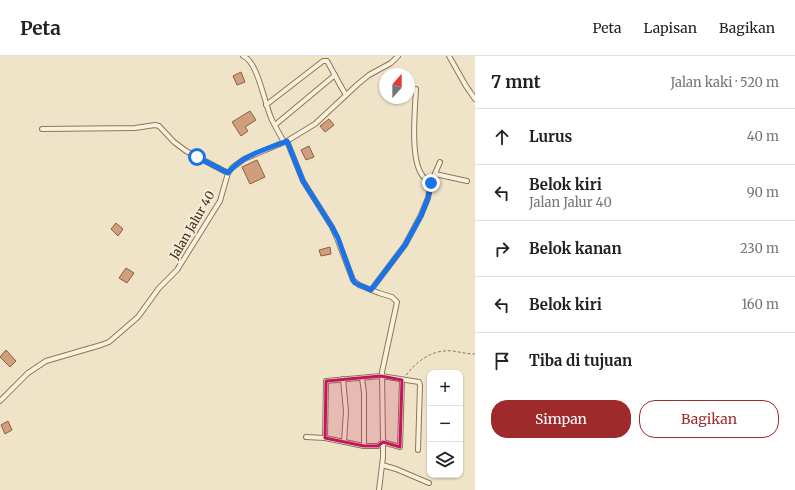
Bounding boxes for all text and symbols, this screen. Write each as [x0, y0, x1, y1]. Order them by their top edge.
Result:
text: Peta [20, 16, 61, 40]
text: Peta [592, 19, 622, 37]
text: Lapisan [644, 19, 697, 37]
text: Bagikan [719, 19, 775, 37]
north arrow [379, 68, 415, 104]
text: 7 mnt [491, 71, 541, 93]
text: Jalan kaki · 520 m [671, 74, 779, 91]
icon: ahead [491, 126, 513, 148]
text: Lurus [529, 127, 572, 146]
text: 40 m [747, 128, 779, 145]
route start [188, 148, 206, 166]
route end [422, 174, 440, 192]
text: Belok kiri [529, 175, 602, 194]
icon: left [491, 182, 513, 204]
text: 90 m [747, 184, 779, 201]
street label: Jalan Jalur 40 [166, 188, 218, 263]
text: Jalan Jalur 40 [529, 194, 612, 211]
icon: right [491, 238, 513, 260]
text: Belok kanan [529, 239, 622, 258]
text: 230 m [740, 240, 779, 257]
icon: left [491, 294, 513, 316]
text: Belok kiri [529, 295, 602, 314]
text: 160 m [741, 296, 779, 313]
icon: arrive [491, 350, 513, 372]
text: Tiba di tujuan [529, 351, 632, 370]
map controls [427, 370, 463, 478]
button: + [427, 370, 463, 406]
button: Simpan [491, 400, 631, 438]
button: Bagikan [639, 400, 779, 438]
button: − [427, 406, 463, 442]
button: layers [427, 442, 463, 478]

